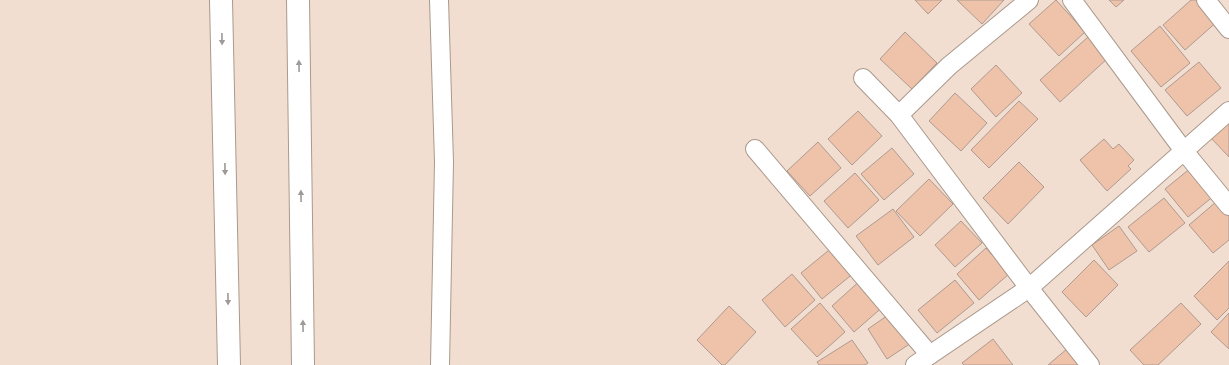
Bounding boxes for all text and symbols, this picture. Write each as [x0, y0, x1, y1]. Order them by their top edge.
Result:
one-way arrow [219, 33, 225, 46]
one-way arrow [296, 59, 302, 72]
one-way arrow [222, 163, 228, 176]
one-way arrow [298, 189, 304, 202]
one-way arrow [225, 293, 231, 306]
one-way arrow [300, 319, 306, 332]

